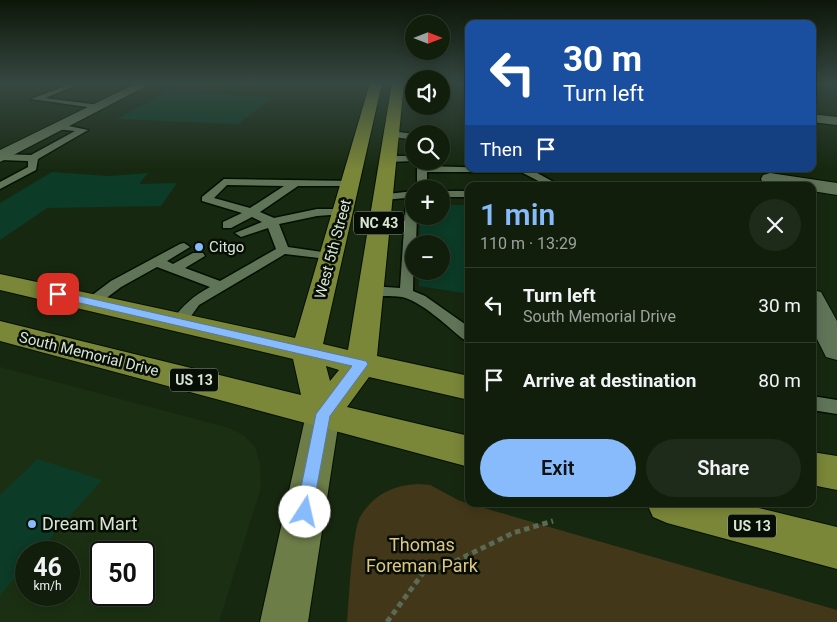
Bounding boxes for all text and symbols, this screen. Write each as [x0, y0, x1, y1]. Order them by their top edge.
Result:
north arrow [405, 15, 450, 60]
map controls [405, 15, 450, 280]
text: 30 m [563, 39, 642, 80]
icon: left [480, 40, 545, 105]
button: sound [405, 70, 450, 115]
text: Turn left [563, 81, 644, 106]
button: search [405, 125, 450, 170]
icon: arrive [532, 135, 560, 163]
text: Then [480, 138, 522, 161]
button: + [405, 180, 450, 225]
street label: West 5th Street [311, 197, 355, 301]
text: 1 min [480, 197, 555, 232]
button: close [749, 199, 801, 251]
road number: NC 43 [354, 212, 404, 234]
text: 110 m · 13:29 [480, 234, 577, 253]
button: − [405, 235, 450, 280]
place label: Citgo [209, 238, 244, 256]
marker: Citgo [193, 241, 205, 253]
pin [37, 273, 79, 315]
icon: arrive [44, 280, 72, 308]
text: Turn left [523, 284, 596, 307]
icon: left [480, 291, 508, 319]
text: 30 m [758, 294, 801, 317]
text: South Memorial Drive [523, 307, 676, 326]
street label: South Memorial Drive [17, 328, 161, 380]
icon: arrive [480, 366, 508, 394]
road number: US 13 [170, 368, 218, 392]
text: Arrive at destination [523, 369, 696, 392]
text: 80 m [758, 369, 801, 392]
button: Exit [480, 439, 636, 497]
button: Share [646, 439, 801, 497]
position arrow [278, 485, 330, 537]
place label: Dream Mart [42, 513, 137, 534]
road number: US 13 [728, 514, 776, 538]
marker: Dream Mart [26, 518, 38, 530]
park label: Thomas Foreman Park [366, 534, 479, 576]
speed limit sign: 50 [90, 541, 155, 606]
text: 46 [33, 553, 62, 582]
text: km/h [33, 579, 62, 593]

